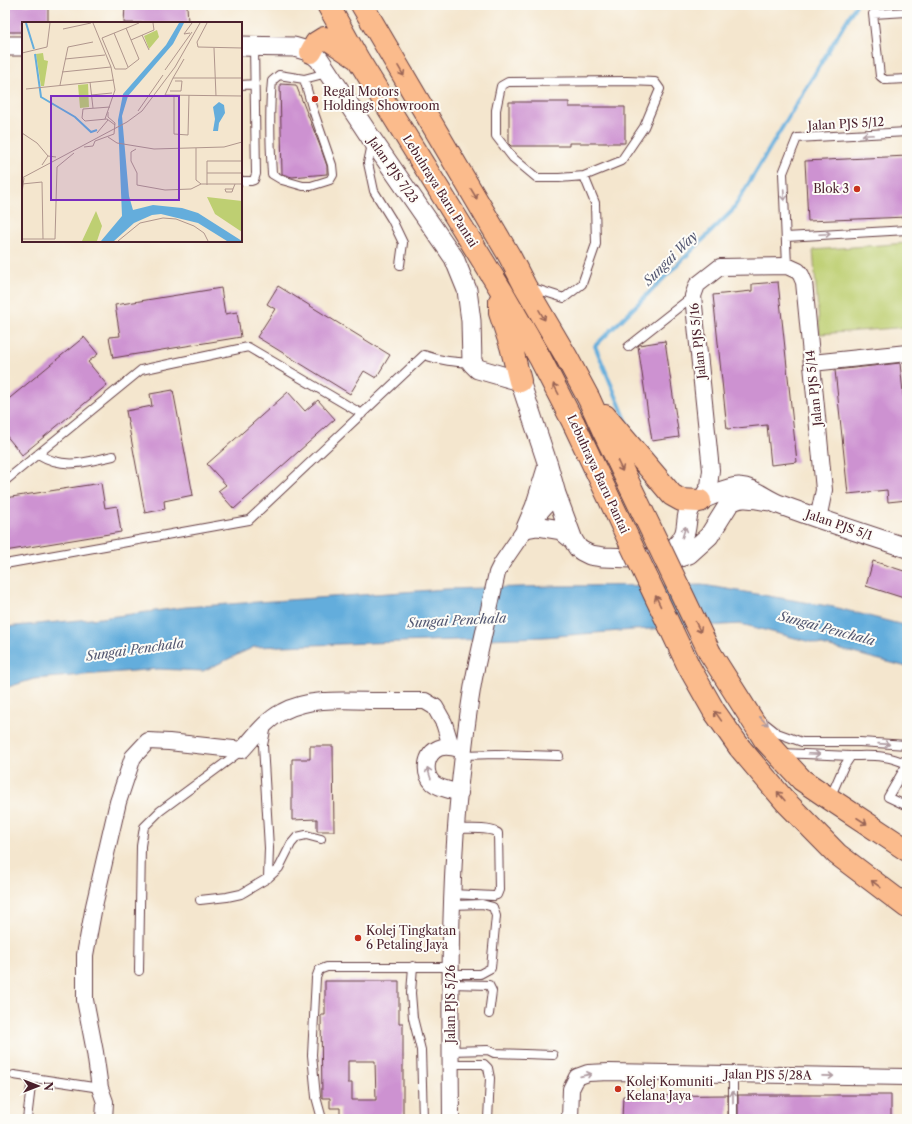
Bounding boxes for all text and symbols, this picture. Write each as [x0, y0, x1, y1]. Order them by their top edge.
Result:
inset map [22, 22, 242, 242]
one-way arrow [397, 65, 405, 76]
place label: Regal Motors Holdings Showroom [323, 84, 440, 113]
marker: Regal Motors Holdings Showroom [310, 94, 320, 104]
street label: Jalan PJS 5/12 [805, 114, 885, 133]
one-way arrow [862, 131, 875, 138]
street label: Jalan PJS 7/23 [364, 132, 422, 206]
street label: Lebuhraya Baru Pantai [400, 132, 481, 250]
place label: Blok 3 [813, 181, 849, 196]
marker: Blok 3 [852, 184, 862, 194]
one-way arrow [470, 188, 478, 200]
one-way arrow [780, 188, 788, 201]
water label: Sungai Way [639, 227, 701, 289]
one-way arrow [818, 231, 831, 238]
street label: Jalan PJS 5/16 [686, 302, 709, 382]
one-way arrow [539, 309, 547, 321]
street label: Jalan PJS 5/14 [802, 349, 825, 429]
one-way arrow [552, 383, 559, 395]
street label: Lebuhraya Baru Pantai [564, 412, 633, 536]
one-way arrow [617, 459, 624, 471]
street label: Jalan PJS 5/1 [802, 505, 874, 543]
one-way arrow [681, 525, 688, 538]
one-way arrow [654, 595, 661, 607]
water label: Sungai Penchala [776, 607, 877, 649]
water label: Sungai Penchala [406, 609, 507, 631]
one-way arrow [695, 621, 702, 633]
water label: Sungai Penchala [84, 634, 185, 664]
one-way arrow [714, 711, 722, 722]
one-way arrow [759, 716, 769, 726]
one-way arrow [877, 740, 890, 747]
one-way arrow [807, 750, 820, 758]
one-way arrow [425, 767, 432, 780]
one-way arrow [776, 791, 785, 801]
one-way arrow [856, 817, 867, 825]
one-way arrow [871, 879, 882, 888]
place label: Kolej Tingkatan 6 Petaling Jaya [366, 923, 457, 952]
marker: Kolej Tingkatan 6 Petaling Jaya [353, 933, 363, 943]
street label: Jalan PJS 5/26 [443, 965, 458, 1045]
north arrow [18, 1066, 58, 1106]
street label: Jalan PJS 5/28A [722, 1066, 813, 1083]
one-way arrow [579, 1070, 592, 1078]
one-way arrow [821, 1072, 834, 1080]
place label: Kolej Komuniti Kelana Jaya [626, 1074, 713, 1103]
text: N [41, 1081, 55, 1091]
marker: Kolej Komuniti Kelana Jaya [613, 1084, 623, 1094]
one-way arrow [729, 1091, 737, 1104]

